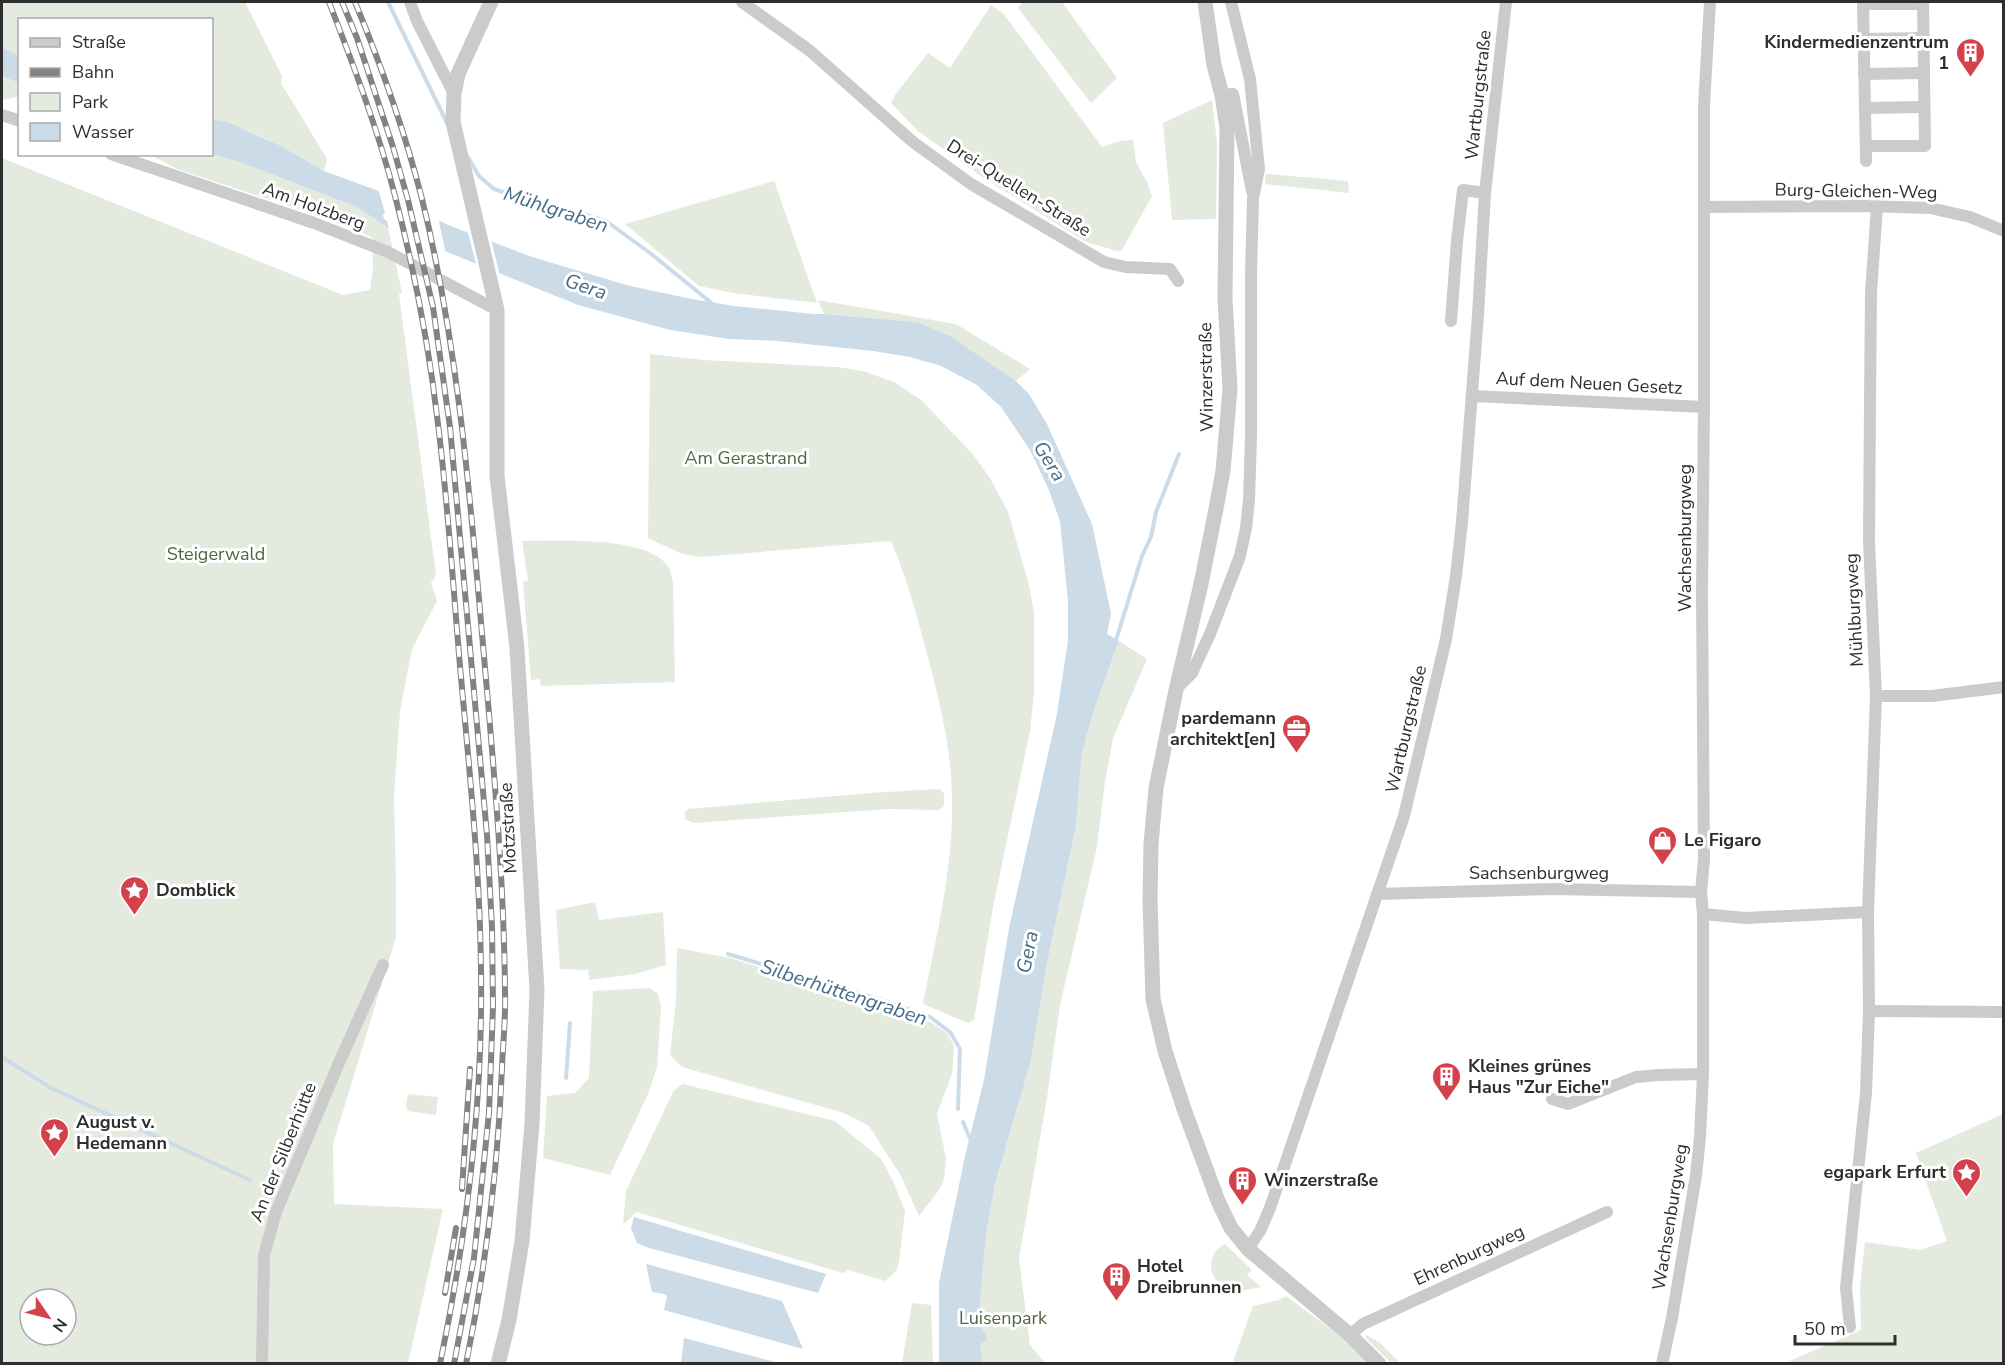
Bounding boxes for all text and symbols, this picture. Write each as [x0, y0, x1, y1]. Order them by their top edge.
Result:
legend [18, 18, 213, 156]
street label: Wartburgstraße [1459, 29, 1497, 161]
text: Straße [72, 30, 126, 54]
place label: Kindermedienzentrum 1 [1764, 30, 1949, 75]
building icon: Kindermedienzentrum 1 [1954, 36, 1986, 78]
text: Bahn [72, 60, 114, 84]
text: Park [72, 90, 109, 114]
text: Wasser [72, 120, 134, 144]
street label: Drei-Quellen-Straße [942, 134, 1096, 242]
street label: Am Holzberg [259, 176, 369, 236]
street label: Burg-Gleichen-Weg [1774, 178, 1938, 204]
water label: Mühlgraben [500, 180, 612, 239]
water label: Gera [561, 267, 610, 306]
street label: Winzerstraße [1193, 322, 1219, 432]
street label: Auf dem Neuen Gesetz [1495, 366, 1683, 400]
water label: Gera [1027, 436, 1072, 487]
park label: Am Gerastrand [684, 446, 808, 470]
street label: Wachsenburgweg [1673, 464, 1697, 612]
park label: Steigerwald [167, 542, 265, 566]
street label: Mühlburgweg [1839, 553, 1869, 667]
street label: Wartburgstraße [1380, 663, 1432, 795]
place label: pardemann architekt[en] [1170, 706, 1276, 751]
office icon: pardemann architekt[en] [1281, 712, 1313, 754]
street label: Motzstraße [494, 782, 522, 874]
shop icon: Le Figaro [1647, 824, 1679, 866]
place label: Le Figaro [1684, 828, 1761, 852]
street label: Sachsenburgweg [1469, 861, 1609, 885]
place icon: Domblick [119, 874, 151, 916]
place label: Domblick [156, 878, 235, 902]
water label: Gera [1010, 928, 1045, 976]
water label: Silberhüttengraben [757, 953, 931, 1032]
place label: Kleines grünes Haus "Zur Eiche" [1468, 1054, 1609, 1099]
building icon: Kleines grünes Haus "Zur Eiche" [1431, 1060, 1463, 1102]
street label: An der Silberhütte [244, 1079, 322, 1225]
place label: August v. Hedemann [76, 1110, 167, 1155]
place icon: August v. Hedemann [39, 1116, 71, 1158]
street label: Wachsenburgweg [1647, 1142, 1693, 1292]
place icon: egapark Erfurt [1951, 1156, 1983, 1198]
place label: egapark Erfurt [1824, 1160, 1946, 1184]
building icon: Winzerstraße [1227, 1164, 1259, 1206]
place label: Winzerstraße [1264, 1168, 1378, 1192]
street label: Ehrenburgweg [1410, 1219, 1528, 1291]
place label: Hotel Dreibrunnen [1137, 1254, 1242, 1299]
building icon: Hotel Dreibrunnen [1100, 1260, 1132, 1302]
north arrow [18, 1287, 78, 1347]
park label: Luisenpark [959, 1306, 1048, 1330]
scale bar [1795, 1308, 1896, 1346]
text: N [47, 1314, 72, 1336]
text: 50 m [1804, 1317, 1846, 1341]

